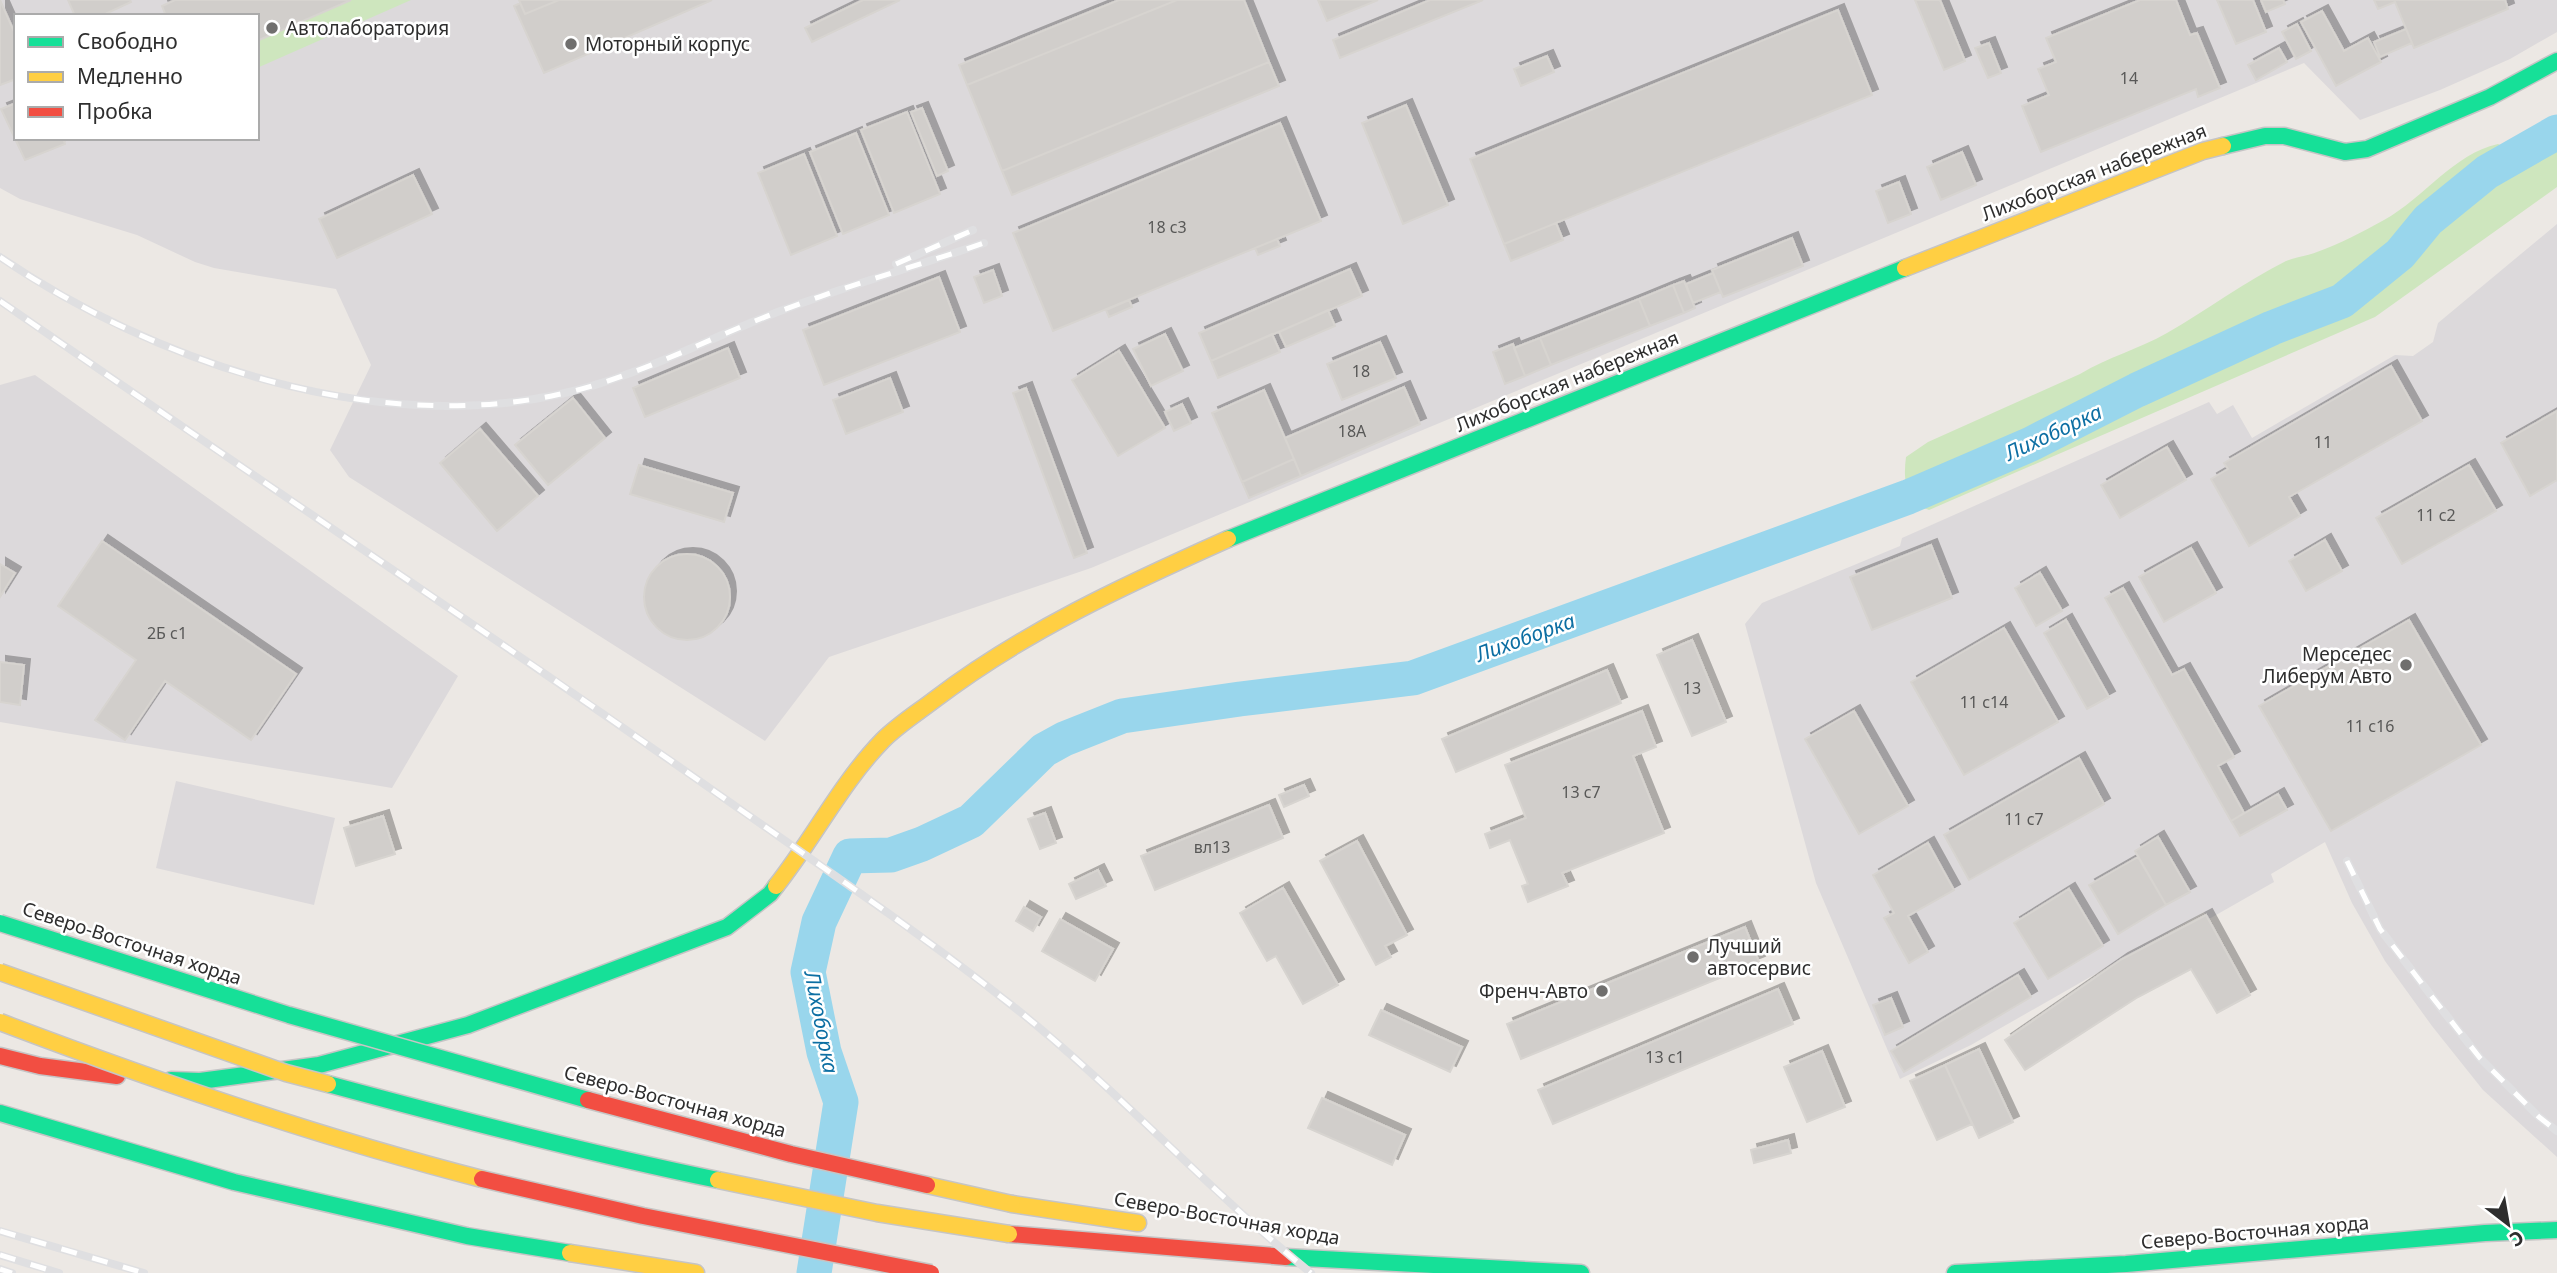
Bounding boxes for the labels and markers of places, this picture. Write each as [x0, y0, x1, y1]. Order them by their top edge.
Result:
place label: Автолаборатория [286, 15, 449, 41]
marker: Автолаборатория [264, 20, 280, 36]
place label: Моторный корпус [585, 31, 750, 57]
marker: Моторный корпус [563, 36, 579, 52]
place label: Мерседес Либерум Авто [2262, 641, 2392, 689]
marker: Мерседес Либерум Авто [2398, 657, 2414, 673]
place label: Лучший автосервис [1707, 933, 1811, 981]
marker: Лучший автосервис [1685, 949, 1701, 965]
place label: Френч-Авто [1479, 978, 1588, 1004]
marker: Френч-Авто [1594, 983, 1610, 999]

